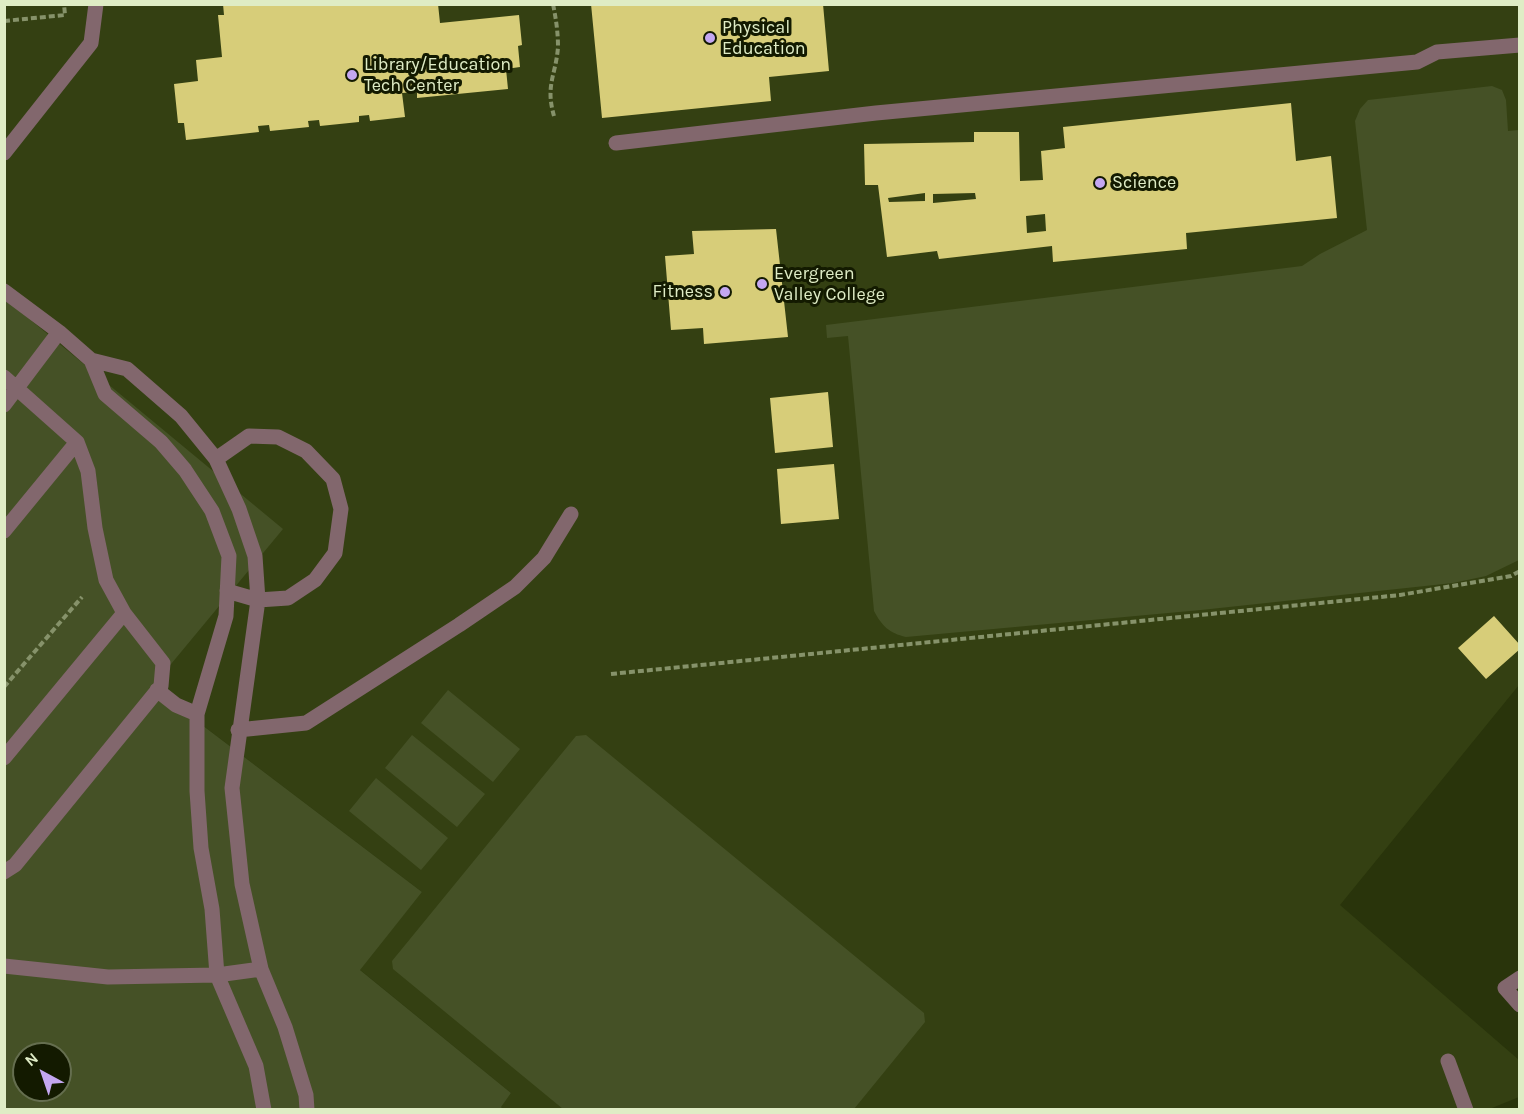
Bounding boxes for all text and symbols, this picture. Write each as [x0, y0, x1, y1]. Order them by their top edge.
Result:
place label: Physical Education [722, 17, 806, 60]
marker: Physical Education [703, 31, 717, 45]
place label: Library/Education Tech Center [364, 54, 511, 97]
marker: Library/Education Tech Center [345, 68, 359, 82]
place label: Science [1112, 172, 1176, 194]
marker: Science [1093, 176, 1107, 190]
place label: Evergreen Valley College [774, 263, 885, 306]
marker: Evergreen Valley College [755, 277, 769, 291]
place label: Fitness [652, 281, 713, 303]
marker: Fitness [718, 285, 732, 299]
north arrow [12, 1042, 72, 1102]
text: N [21, 1048, 42, 1070]

